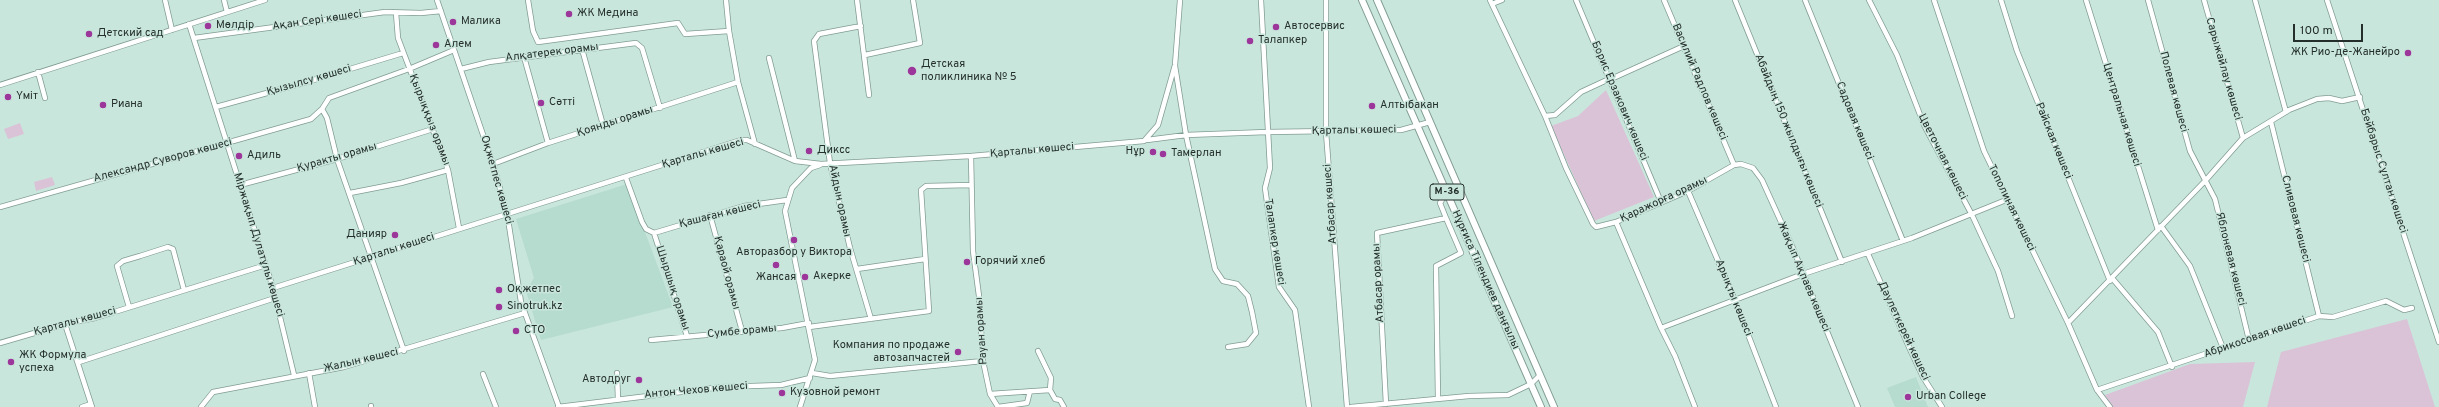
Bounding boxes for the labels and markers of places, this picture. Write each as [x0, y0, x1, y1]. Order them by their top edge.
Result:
place label: ЖК Медина [577, 7, 638, 21]
marker: ЖК Медина [564, 9, 574, 19]
place label: Малика [461, 15, 501, 29]
marker: Малика [448, 17, 458, 27]
place label: Мөлдiр [216, 19, 254, 33]
place label: Автосервис [1284, 20, 1345, 34]
marker: Мөлдiр [203, 21, 213, 31]
marker: Автосервис [1271, 22, 1281, 32]
place label: Детский сад [97, 27, 164, 41]
marker: Детский сад [84, 29, 94, 39]
place label: Талапкер [1258, 34, 1307, 48]
marker: Талапкер [1245, 36, 1255, 46]
place label: Алем [444, 38, 472, 52]
marker: Алем [431, 40, 441, 50]
place label: ЖК Рио-де-Жанейро [2291, 46, 2400, 60]
marker: ЖК Рио-де-Жанейро [2403, 48, 2413, 58]
place label: Детская поликлиника № 5 [921, 58, 1017, 84]
marker: Детская поликлиника № 5 [906, 65, 918, 77]
place label: Үміт [16, 90, 38, 104]
marker: Үміт [3, 92, 13, 102]
place label: Сәттi [549, 96, 575, 110]
place label: Риана [111, 98, 143, 112]
marker: Сәттi [536, 98, 546, 108]
place label: Алтыбакан [1380, 99, 1439, 113]
marker: Риана [98, 100, 108, 110]
marker: Алтыбакан [1367, 101, 1377, 111]
place label: Диксс [817, 144, 850, 158]
place label: Нұр [1125, 145, 1145, 159]
marker: Диксс [804, 146, 814, 156]
marker: Нұр [1148, 147, 1158, 157]
place label: Тамерлан [1171, 147, 1221, 161]
place label: Адиль [247, 149, 281, 163]
marker: Тамерлан [1158, 149, 1168, 159]
marker: Адиль [234, 151, 244, 161]
place label: Данияр [346, 228, 387, 242]
marker: Данияр [390, 230, 400, 240]
marker: Авторазбор у Виктора [789, 235, 799, 245]
place label: Авторазбор у Виктора [736, 246, 852, 260]
place label: Горячий хлеб [975, 255, 1045, 269]
marker: Горячий хлеб [962, 257, 972, 267]
marker: Жансая [771, 260, 781, 270]
place label: Акерке [813, 270, 851, 284]
place label: Жансая [756, 271, 796, 285]
marker: Акерке [800, 272, 810, 282]
place label: Оқжетпес [507, 283, 561, 297]
marker: Оқжетпес [494, 285, 504, 295]
place label: Sinotruk.kz [507, 300, 563, 314]
marker: Sinotruk.kz [494, 302, 504, 312]
place label: СТО [524, 324, 545, 338]
marker: СТО [511, 326, 521, 336]
place label: Компания по продаже автозапчастей [833, 339, 950, 365]
marker: Компания по продаже автозапчастей [953, 347, 963, 357]
place label: ЖК Формула успеха [19, 349, 86, 375]
marker: ЖК Формула успеха [6, 357, 16, 367]
place label: Автодруг [582, 373, 631, 387]
marker: Автодруг [634, 375, 644, 385]
place label: Кузовной ремонт [790, 386, 880, 400]
marker: Кузовной ремонт [777, 388, 787, 398]
place label: Urban College [1916, 390, 1986, 404]
marker: Urban College [1903, 392, 1913, 402]

